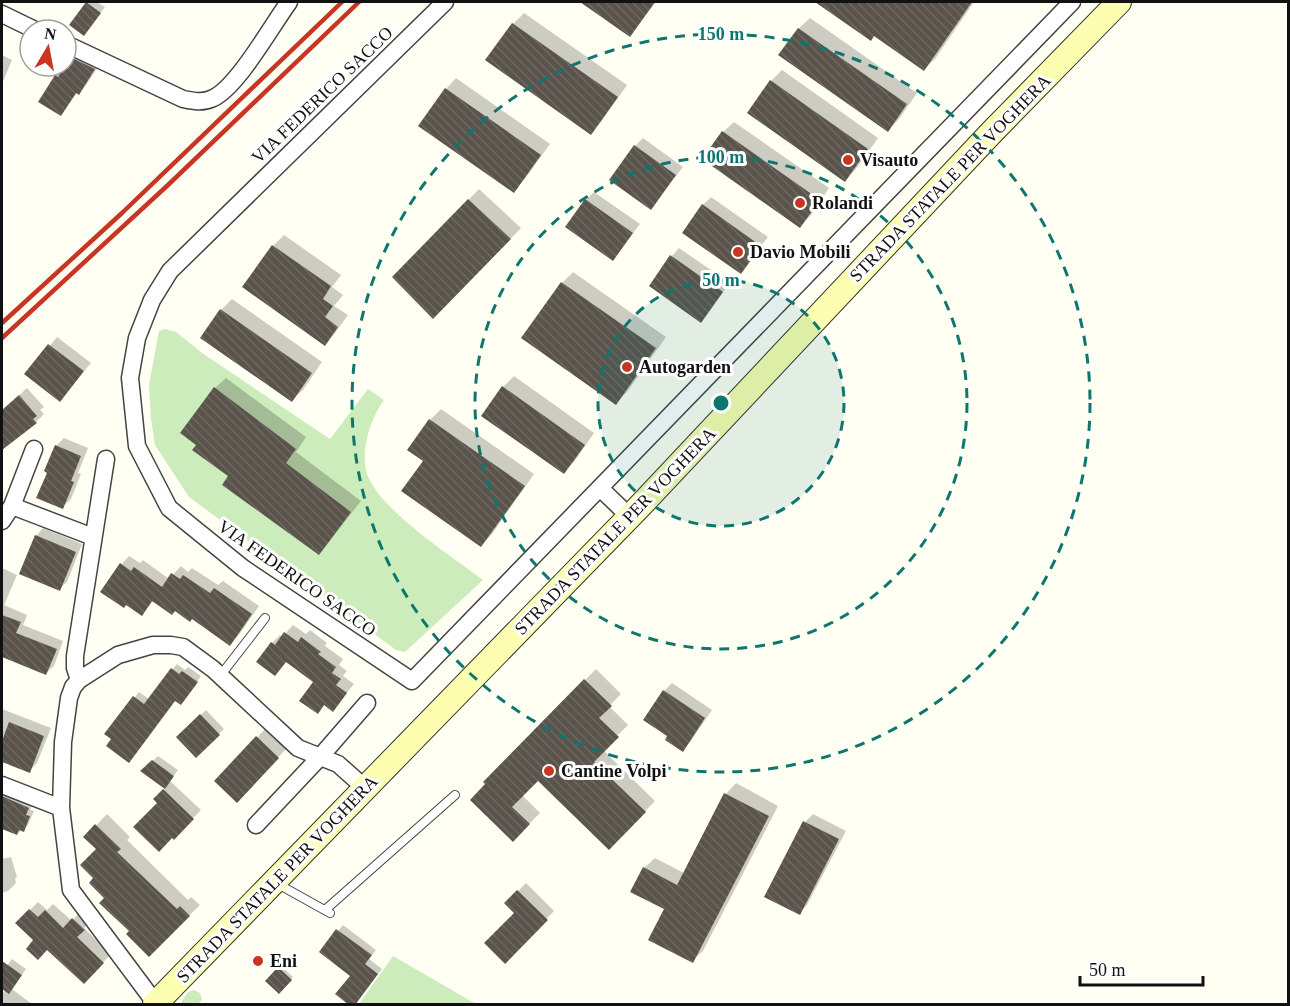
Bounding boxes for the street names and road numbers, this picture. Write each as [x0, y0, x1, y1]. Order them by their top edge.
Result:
street label: VIA FEDERICO SACCO [247, 22, 397, 168]
street label: STRADA STATALE PER VOGHERA [845, 70, 1055, 286]
street label: STRADA STATALE PER VOGHERA [510, 423, 720, 639]
street label: VIA FEDERICO SACCO [214, 516, 380, 640]
street label: STRADA STATALE PER VOGHERA [172, 771, 382, 987]

